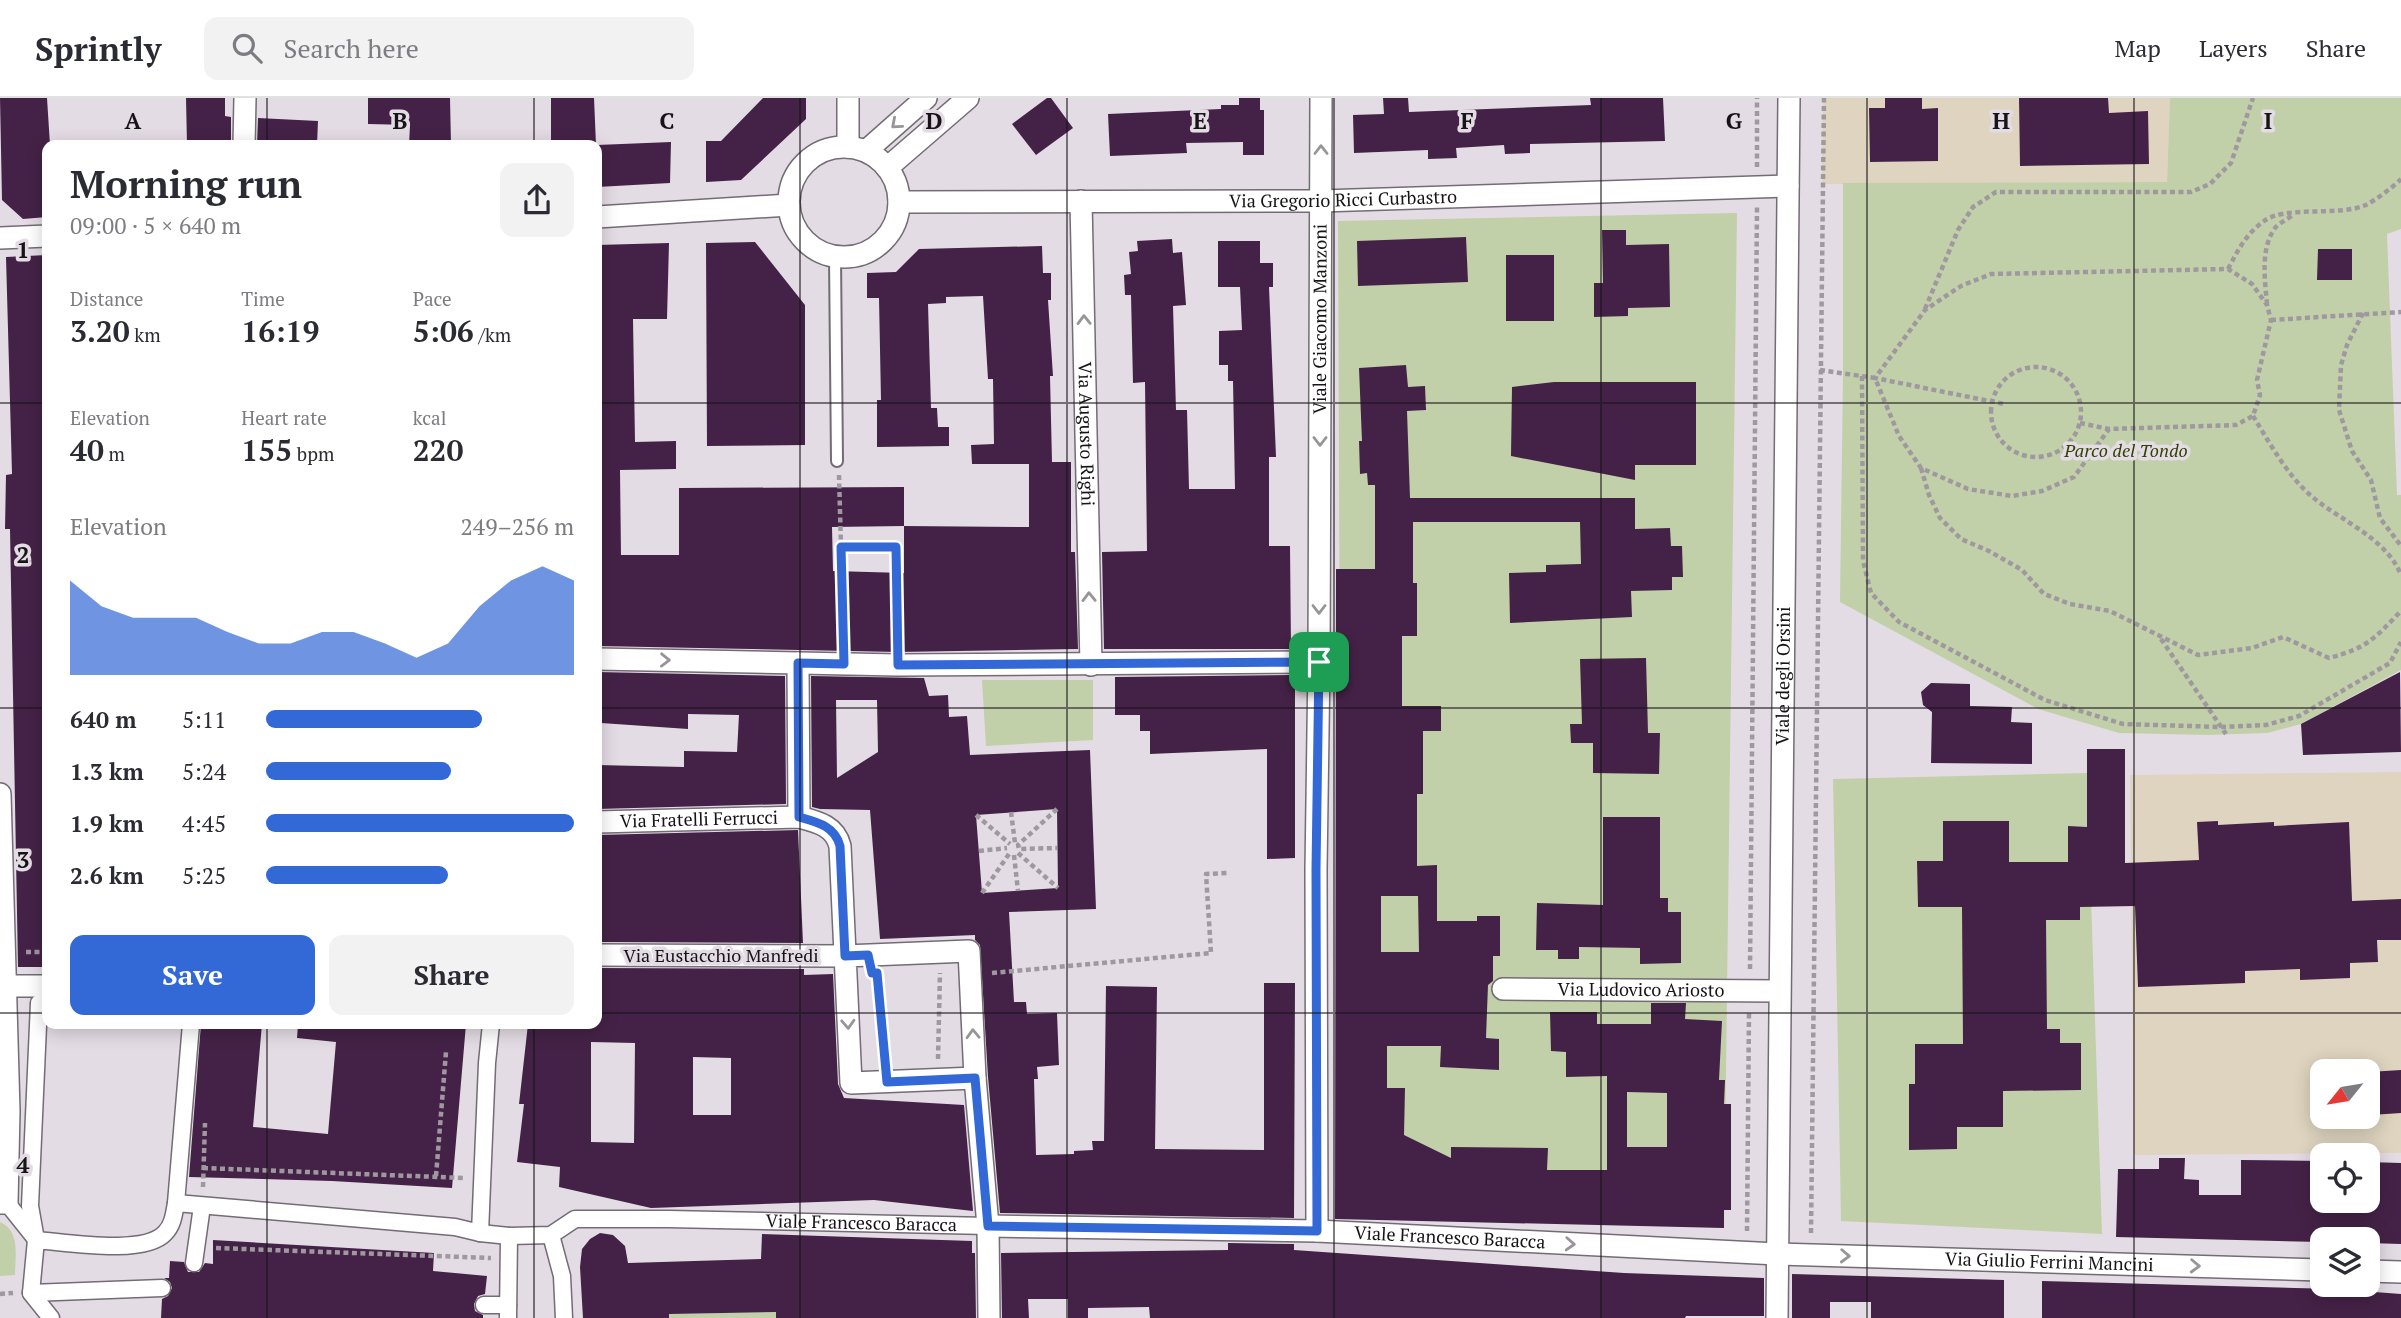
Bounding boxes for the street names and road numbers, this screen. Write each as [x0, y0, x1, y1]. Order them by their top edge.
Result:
street label: Via Gregorio Ricci Curbastro [1229, 184, 1457, 212]
street label: Viale Giacomo Manzoni [1307, 224, 1332, 414]
street label: Via Augusto Righi [1073, 361, 1101, 506]
street label: Viale degli Orsini [1770, 606, 1795, 746]
street label: Via Fratelli Ferrucci [619, 805, 778, 832]
street label: Via Eustacchio Manfredi [623, 943, 819, 967]
street label: Via Ludovico Ariosto [1558, 976, 1725, 1002]
street label: Viale Francesco Baracca [765, 1208, 957, 1236]
street label: Viale Francesco Baracca [1354, 1220, 1546, 1253]
street label: Via Giulio Ferrini Mancini [1945, 1246, 2154, 1276]

